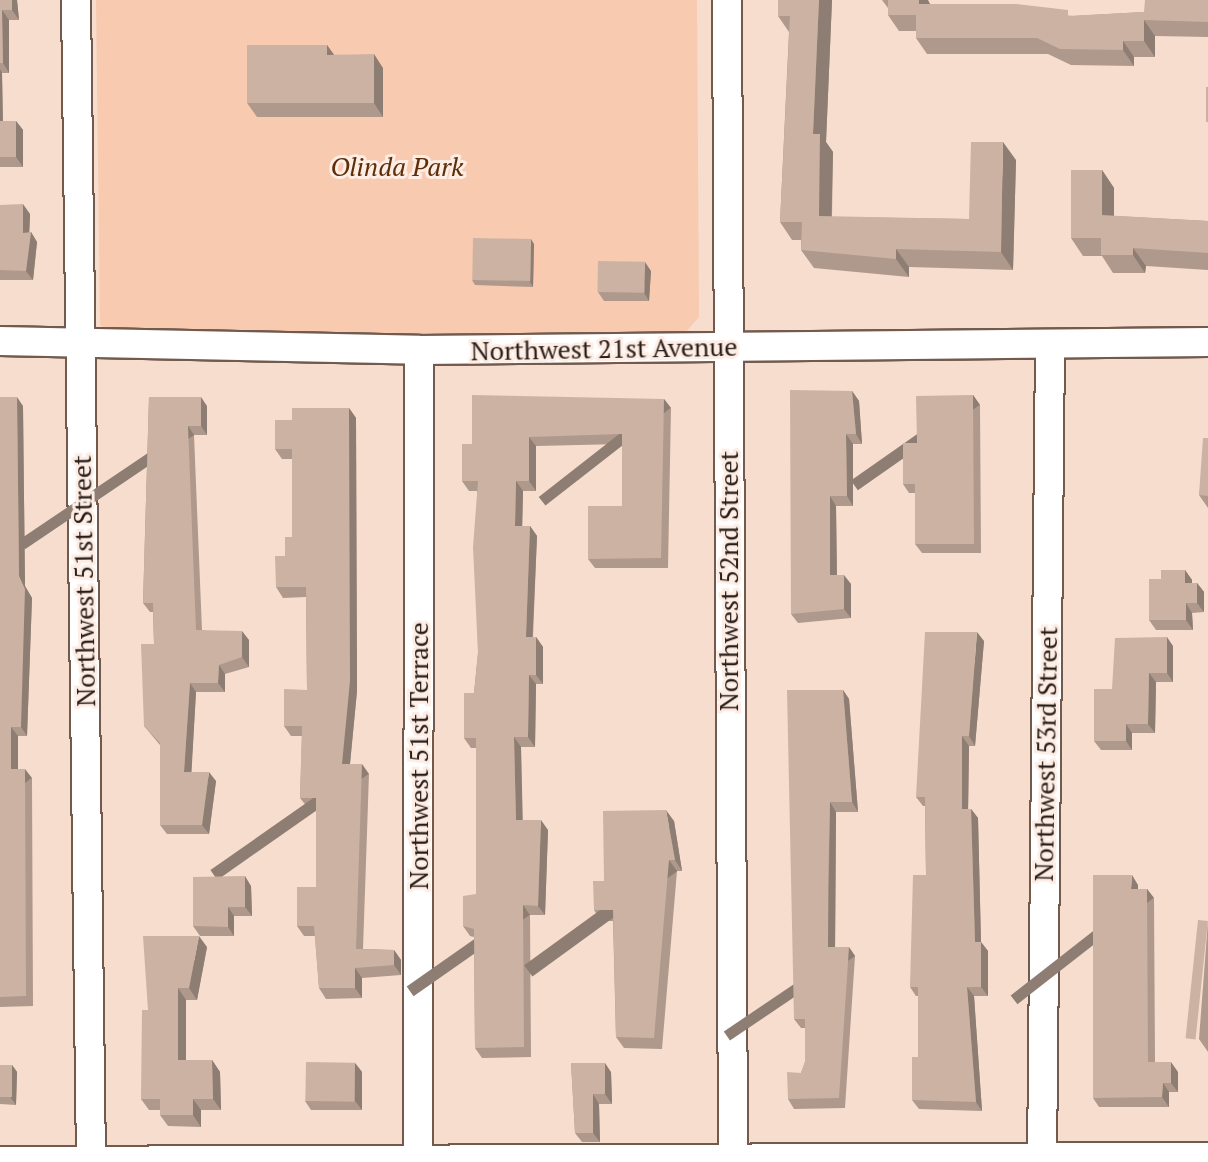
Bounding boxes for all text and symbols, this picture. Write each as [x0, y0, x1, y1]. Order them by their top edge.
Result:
park label: Olinda Park [330, 151, 464, 183]
street label: Northwest 21st Avenue [470, 331, 738, 367]
street label: Northwest 52nd Street [713, 451, 745, 711]
street label: Northwest 51st Street [66, 455, 102, 707]
street label: Northwest 51st Terrace [403, 622, 435, 890]
street label: Northwest 53rd Street [1028, 626, 1064, 882]

